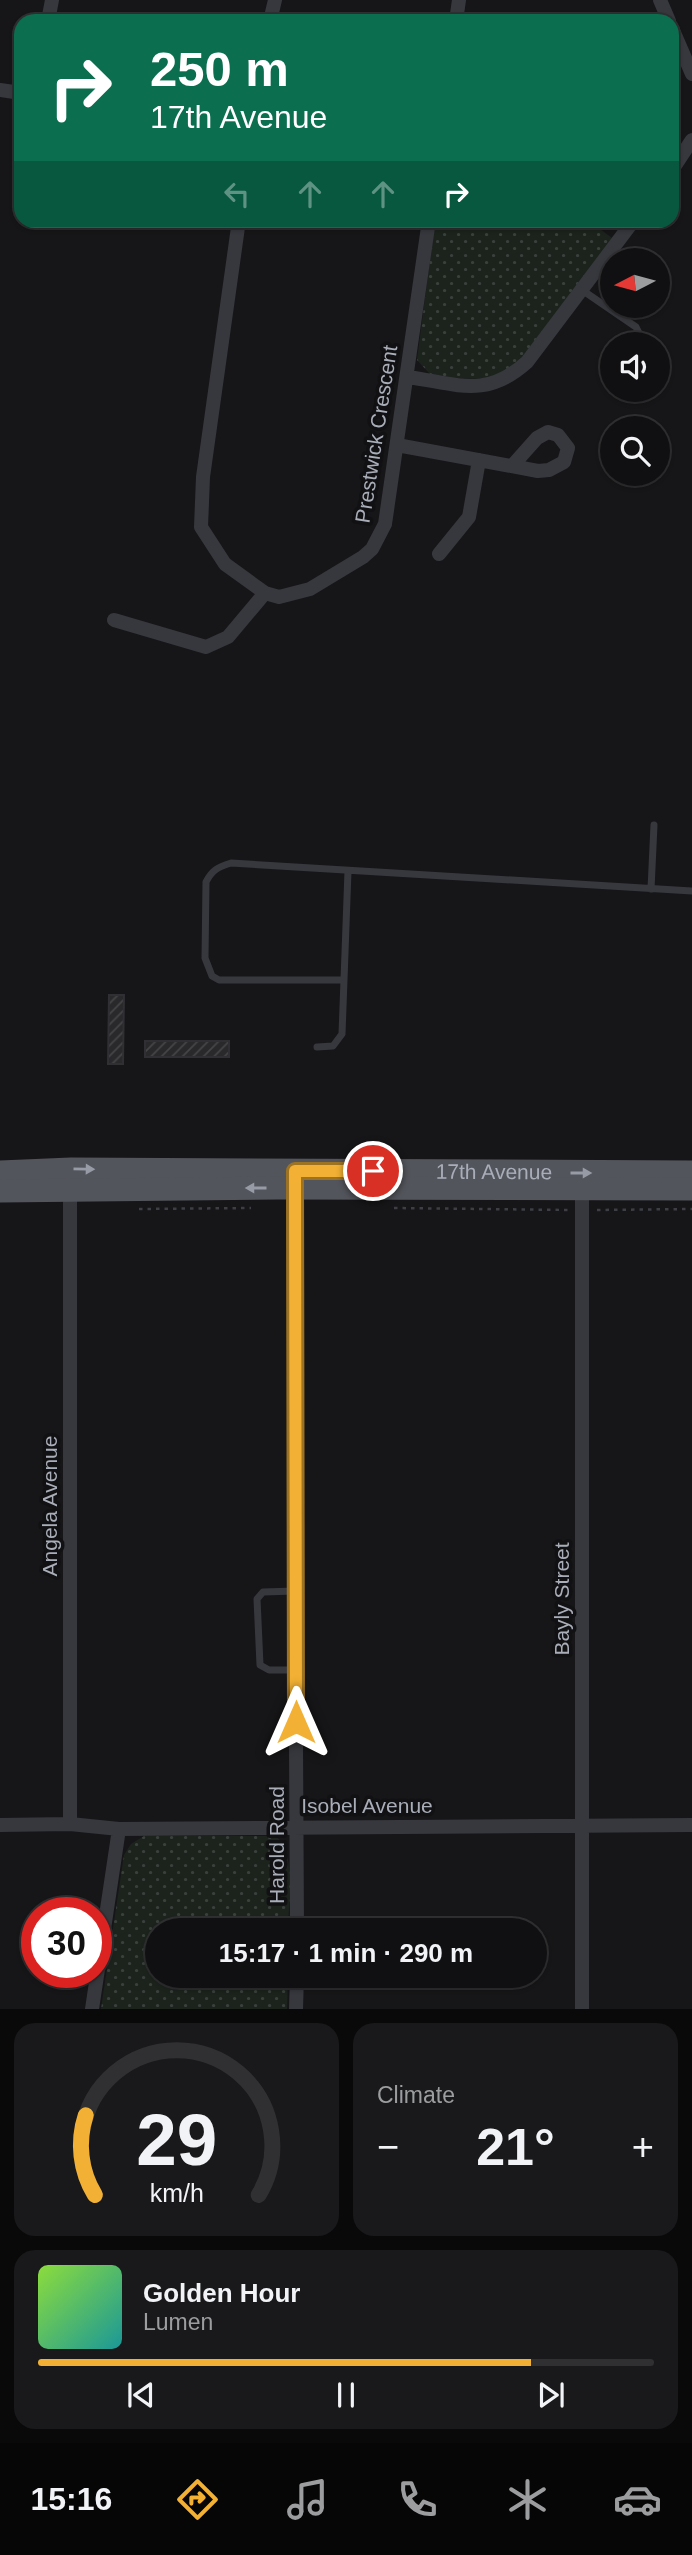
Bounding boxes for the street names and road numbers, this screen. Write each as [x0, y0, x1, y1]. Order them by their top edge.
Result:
street label: Prestwick Crescent [351, 343, 401, 525]
street label: 17th Avenue [436, 1159, 552, 1183]
street label: Angela Avenue [38, 1436, 61, 1576]
street label: Bayly Street [550, 1542, 573, 1656]
street label: Harold Road [265, 1786, 288, 1904]
street label: Isobel Avenue [301, 1794, 433, 1817]

